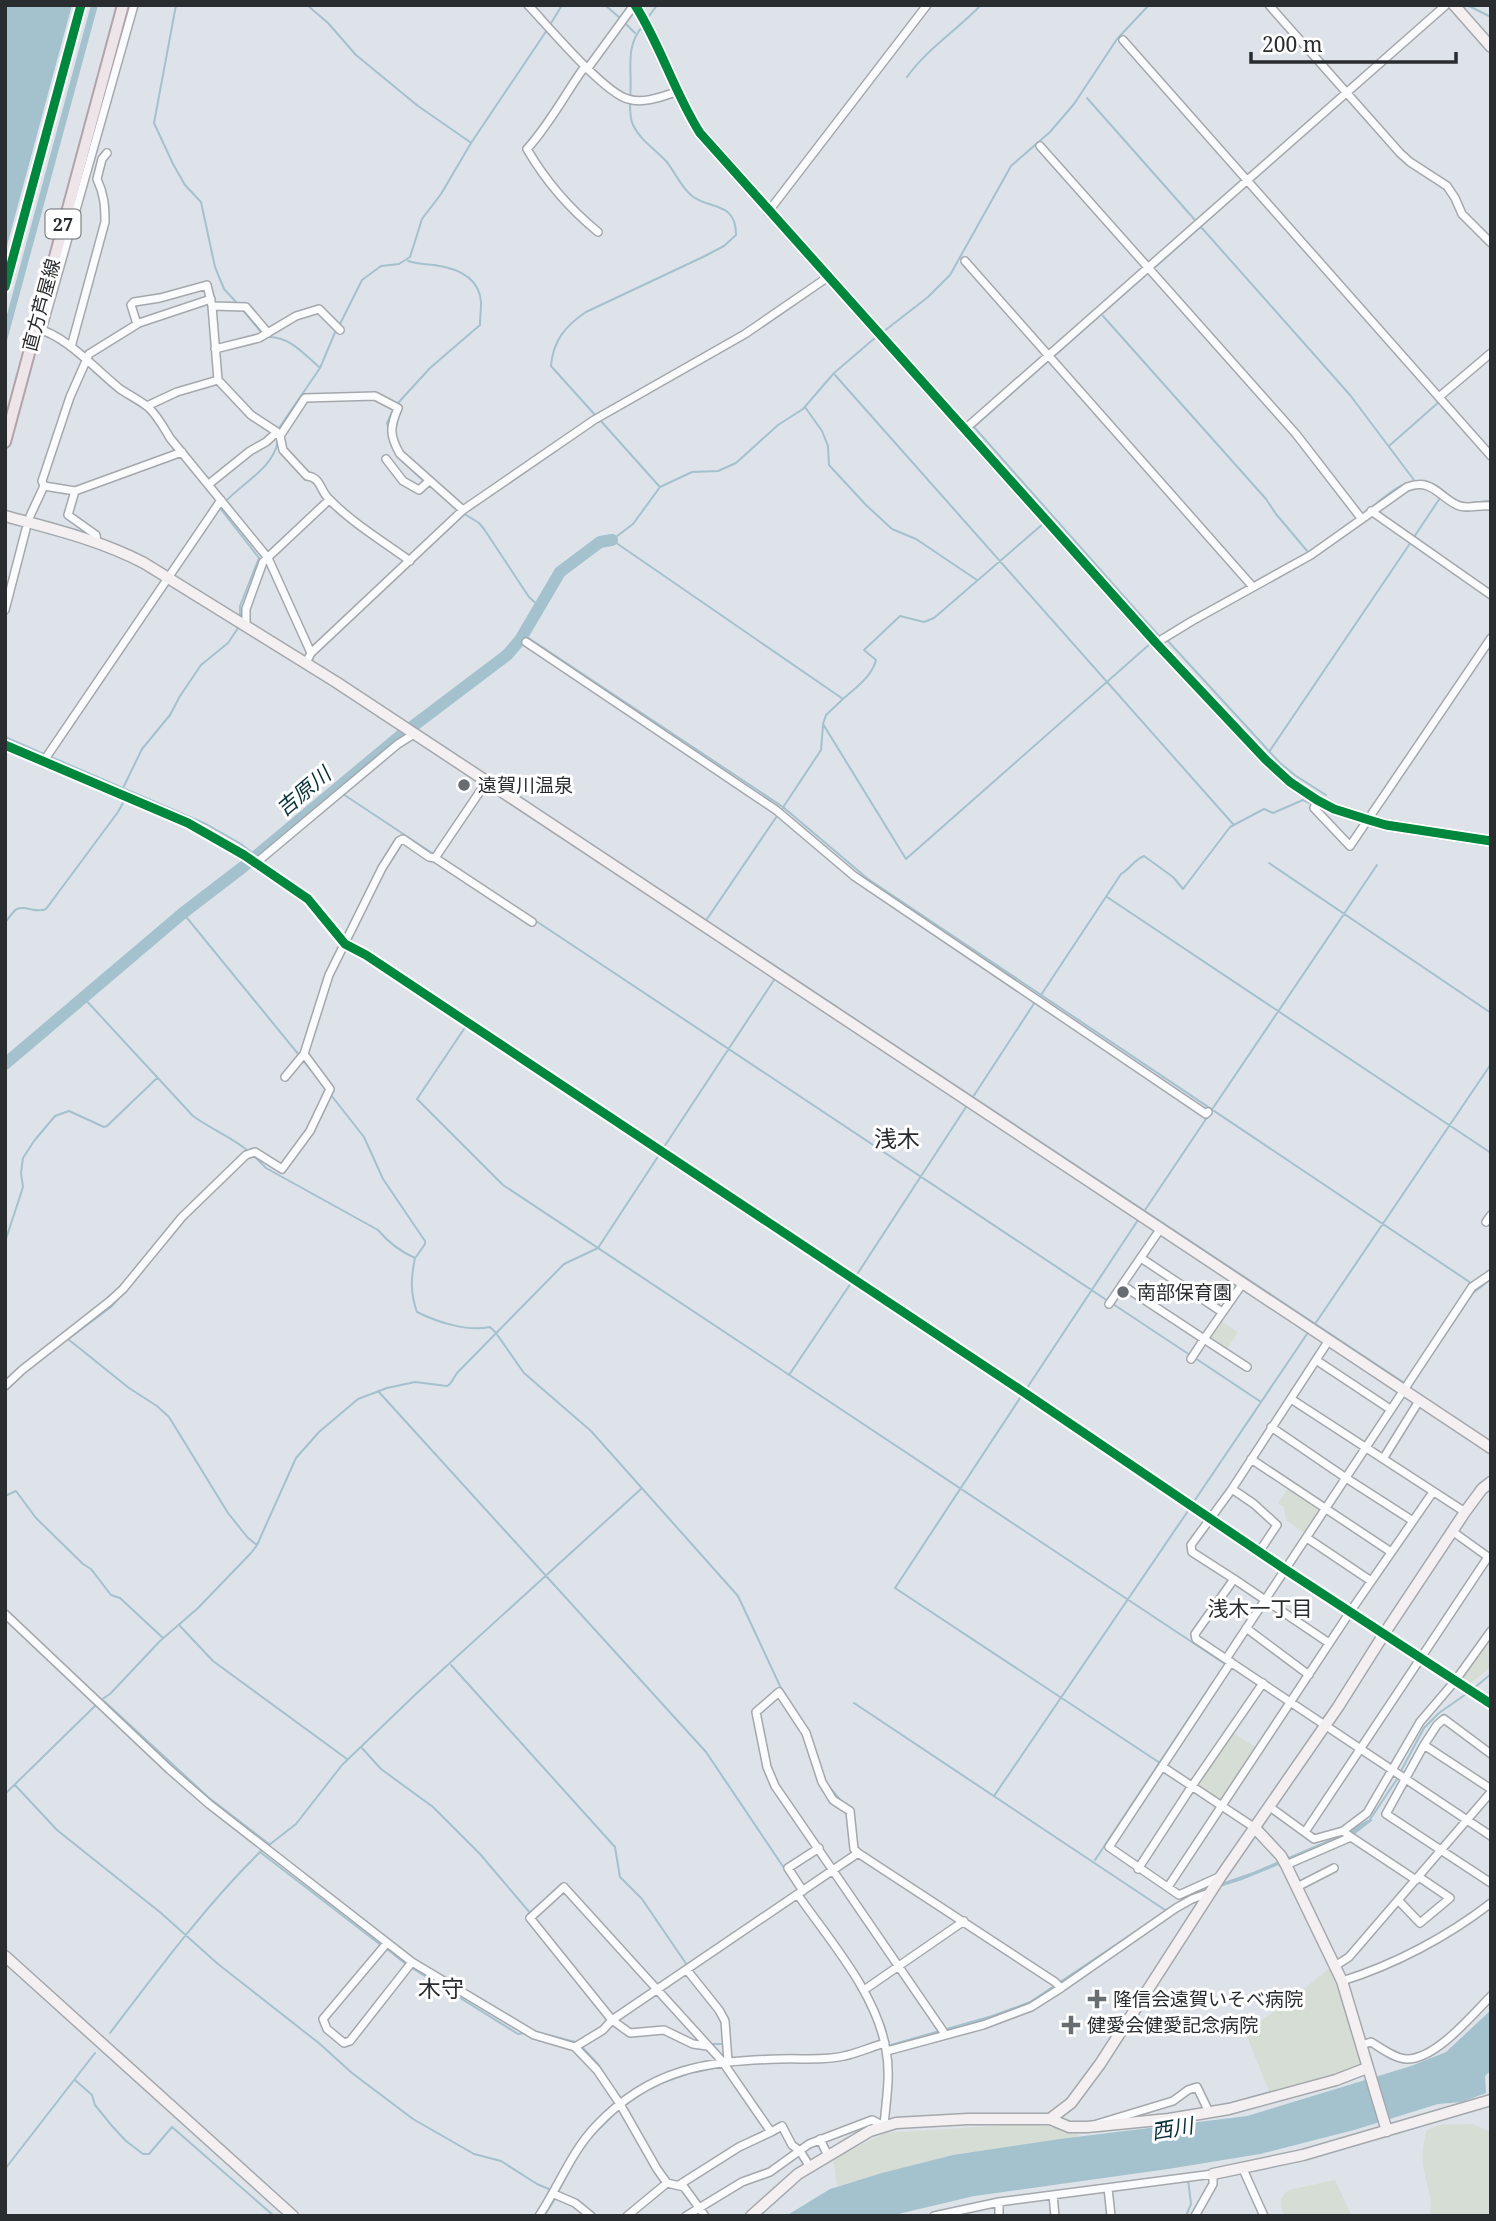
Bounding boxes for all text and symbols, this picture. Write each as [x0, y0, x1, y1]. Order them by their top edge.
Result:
scale bar [1251, 21, 1456, 65]
text: 200 m [1262, 30, 1323, 58]
road number: 27 [46, 210, 80, 238]
street label: 直方芦屋線 [16, 256, 66, 354]
water label: 吉原川 [270, 759, 338, 822]
place label: 遠賀川温泉 [478, 772, 573, 798]
marker: 遠賀川温泉 [456, 777, 472, 793]
district label: 浅木 [874, 1122, 920, 1154]
place label: 南部保育園 [1137, 1279, 1232, 1305]
marker: 南部保育園 [1115, 1284, 1131, 1300]
district label: 浅木一丁目 [1208, 1594, 1313, 1622]
district label: 木守 [418, 1972, 464, 2004]
place label: 隆信会遠賀いそべ病院 [1113, 1986, 1303, 2012]
marker: 隆信会遠賀いそべ病院 [1087, 1989, 1107, 2009]
place label: 健愛会健愛記念病院 [1087, 2012, 1258, 2038]
marker: 健愛会健愛記念病院 [1061, 2015, 1081, 2035]
water label: 西川 [1149, 2110, 1197, 2145]

